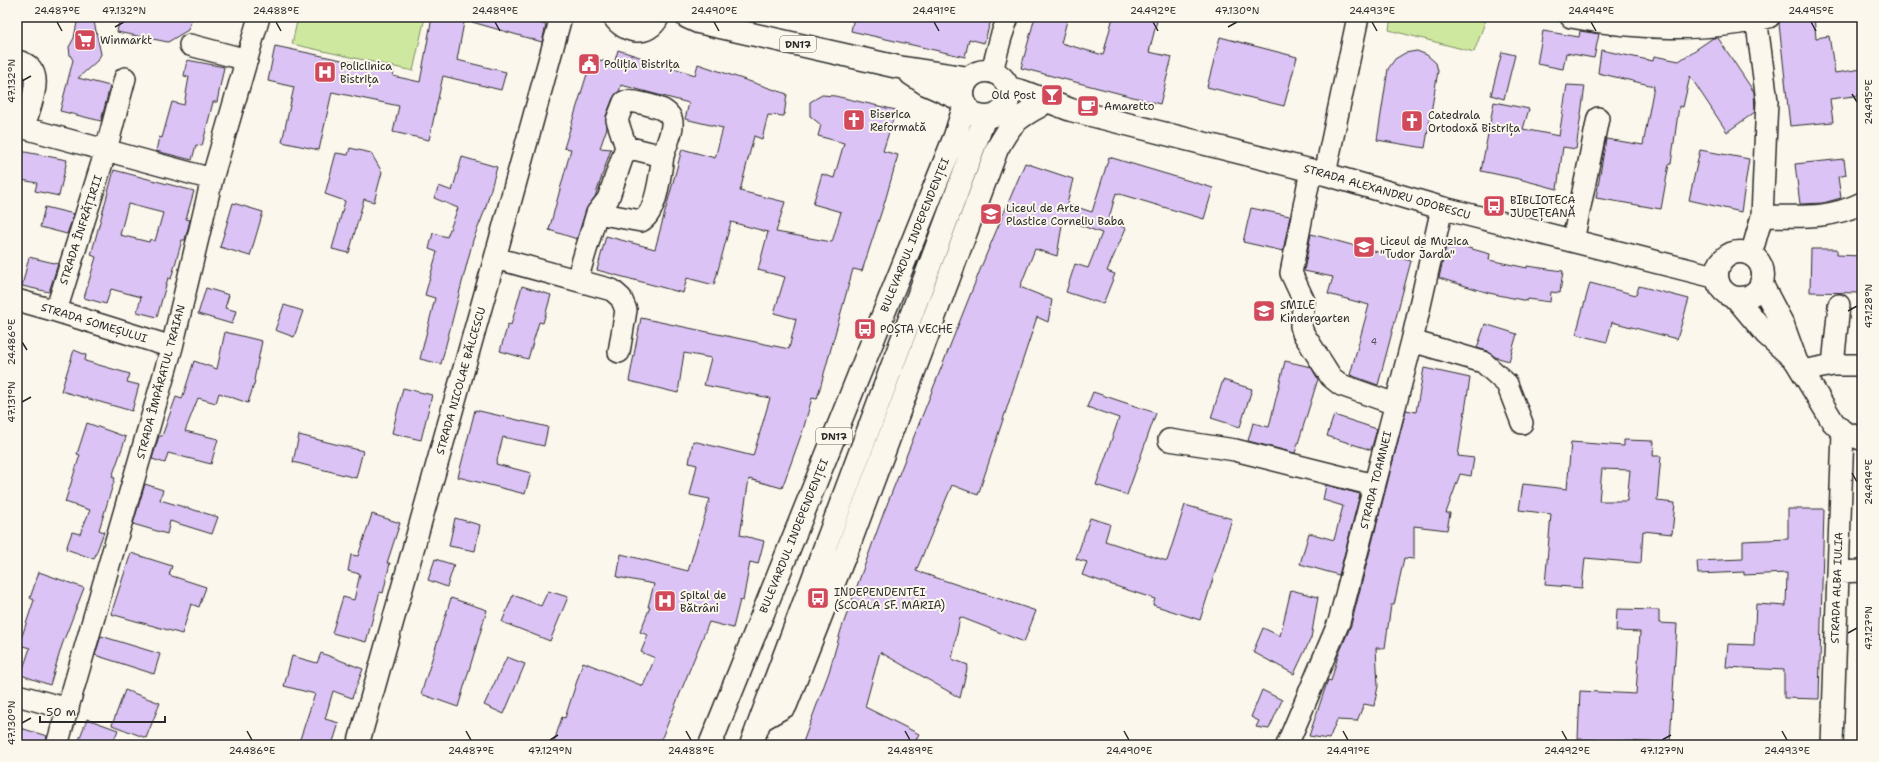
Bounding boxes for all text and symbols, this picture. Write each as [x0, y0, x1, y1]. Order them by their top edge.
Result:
text: 24.487°E [34, 4, 80, 17]
text: 47.132°N [102, 4, 146, 17]
text: 24.488°E [253, 4, 299, 17]
text: 24.489°E [472, 4, 518, 17]
text: 24.490°E [691, 4, 737, 17]
text: 24.491°E [912, 4, 956, 17]
text: 24.492°E [1130, 4, 1176, 17]
text: 47.130°N [1215, 4, 1259, 17]
text: 24.493°E [1349, 4, 1395, 17]
text: 24.494°E [1568, 4, 1614, 17]
text: 24.495°E [1788, 4, 1834, 17]
supermarket icon: Winmarkt [72, 27, 98, 53]
place label: Winmarkt [100, 33, 152, 48]
road number: DN17 [780, 36, 816, 52]
public building icon: Poliția Bistrița [576, 51, 602, 77]
place label: Poliția Bistrița [604, 57, 680, 72]
text: 47.132°N [5, 59, 18, 103]
hospital icon: Policlinica Bistrița [312, 59, 338, 85]
place label: Policlinica Bistrița [340, 59, 392, 87]
text: 24.495°E [1862, 79, 1875, 125]
bar icon: Old Post [1039, 82, 1065, 108]
place label: Old Post [991, 88, 1036, 103]
cafe icon: Amaretto [1075, 93, 1101, 119]
place label: Amaretto [1104, 99, 1155, 114]
church icon: Biserica Reformată [841, 107, 867, 133]
place label: Biserica Reformată [870, 107, 926, 135]
church icon: Catedrala Ortodoxă Bistrița [1399, 108, 1425, 134]
place label: Catedrala Ortodoxă Bistrița [1428, 108, 1520, 136]
street label: BULEVARDUL INDEPENDENȚEI [877, 156, 953, 314]
street label: STRADA ALEXANDRU ODOBESCU [1302, 161, 1472, 223]
street label: STRADA ÎNFRĂȚIRII [55, 173, 106, 287]
bus stop icon: BIBLIOTECA JUDEȚEANĂ [1481, 193, 1507, 219]
place label: BIBLIOTECA JUDEȚEANĂ [1510, 193, 1576, 221]
school or university icon: Liceul de Arte Plastice Corneliu Baba [978, 201, 1004, 227]
place label: Liceul de Arte Plastice Corneliu Baba [1006, 201, 1124, 229]
school or university icon: Liceul de Muzica "Tudor Jarda" [1351, 234, 1377, 260]
place label: Liceul de Muzica "Tudor Jarda" [1380, 234, 1469, 262]
text: 47.128°N [1862, 284, 1875, 328]
school or university icon: SMILE Kindergarten [1251, 298, 1277, 324]
place label: SMILE Kindergarten [1280, 298, 1350, 326]
street label: STRADA SOMEȘULUI [39, 300, 149, 346]
street label: STRADA ÎMPĂRATUL TRAIAN [132, 303, 189, 461]
street label: STRADA NICOLAE BĂLCESCU [432, 305, 489, 457]
bus stop icon: POȘTA VECHE [852, 316, 878, 342]
text: 24.486°E [5, 319, 18, 365]
place label: POȘTA VECHE [880, 322, 953, 337]
house number: 4 [1371, 336, 1377, 348]
text: 47.131°N [5, 381, 18, 423]
road number: DN17 [816, 428, 852, 444]
street label: STRADA TOAMNEI [1357, 429, 1395, 531]
street label: BULEVARDUL INDEPENDENȚEI [756, 457, 832, 615]
text: 24.494°E [1862, 459, 1875, 505]
street label: STRADA ALBA IULIA [1828, 532, 1846, 644]
bus stop icon: INDEPENDENTEI (SCOALA SF. MARIA) [805, 585, 831, 611]
place label: INDEPENDENTEI (SCOALA SF. MARIA) [834, 585, 945, 613]
hospital icon: Spital de Bătrâni [652, 588, 678, 614]
place label: Spital de Bătrâni [680, 588, 726, 616]
text: 47.127°N [1862, 606, 1875, 650]
scale bar [40, 698, 165, 724]
text: 47.130°N [5, 701, 18, 745]
text: 50 m [46, 704, 76, 720]
text: 24.486°E [229, 744, 275, 757]
text: 24.487°E [448, 744, 494, 757]
text: 47.129°N [528, 744, 572, 757]
text: 24.488°E [668, 744, 714, 757]
text: 24.489°E [887, 744, 933, 757]
text: 24.490°E [1106, 744, 1152, 757]
text: 24.491°E [1326, 744, 1370, 757]
text: 24.492°E [1544, 744, 1590, 757]
text: 47.127°N [1640, 744, 1684, 757]
text: 24.493°E [1764, 744, 1810, 757]

